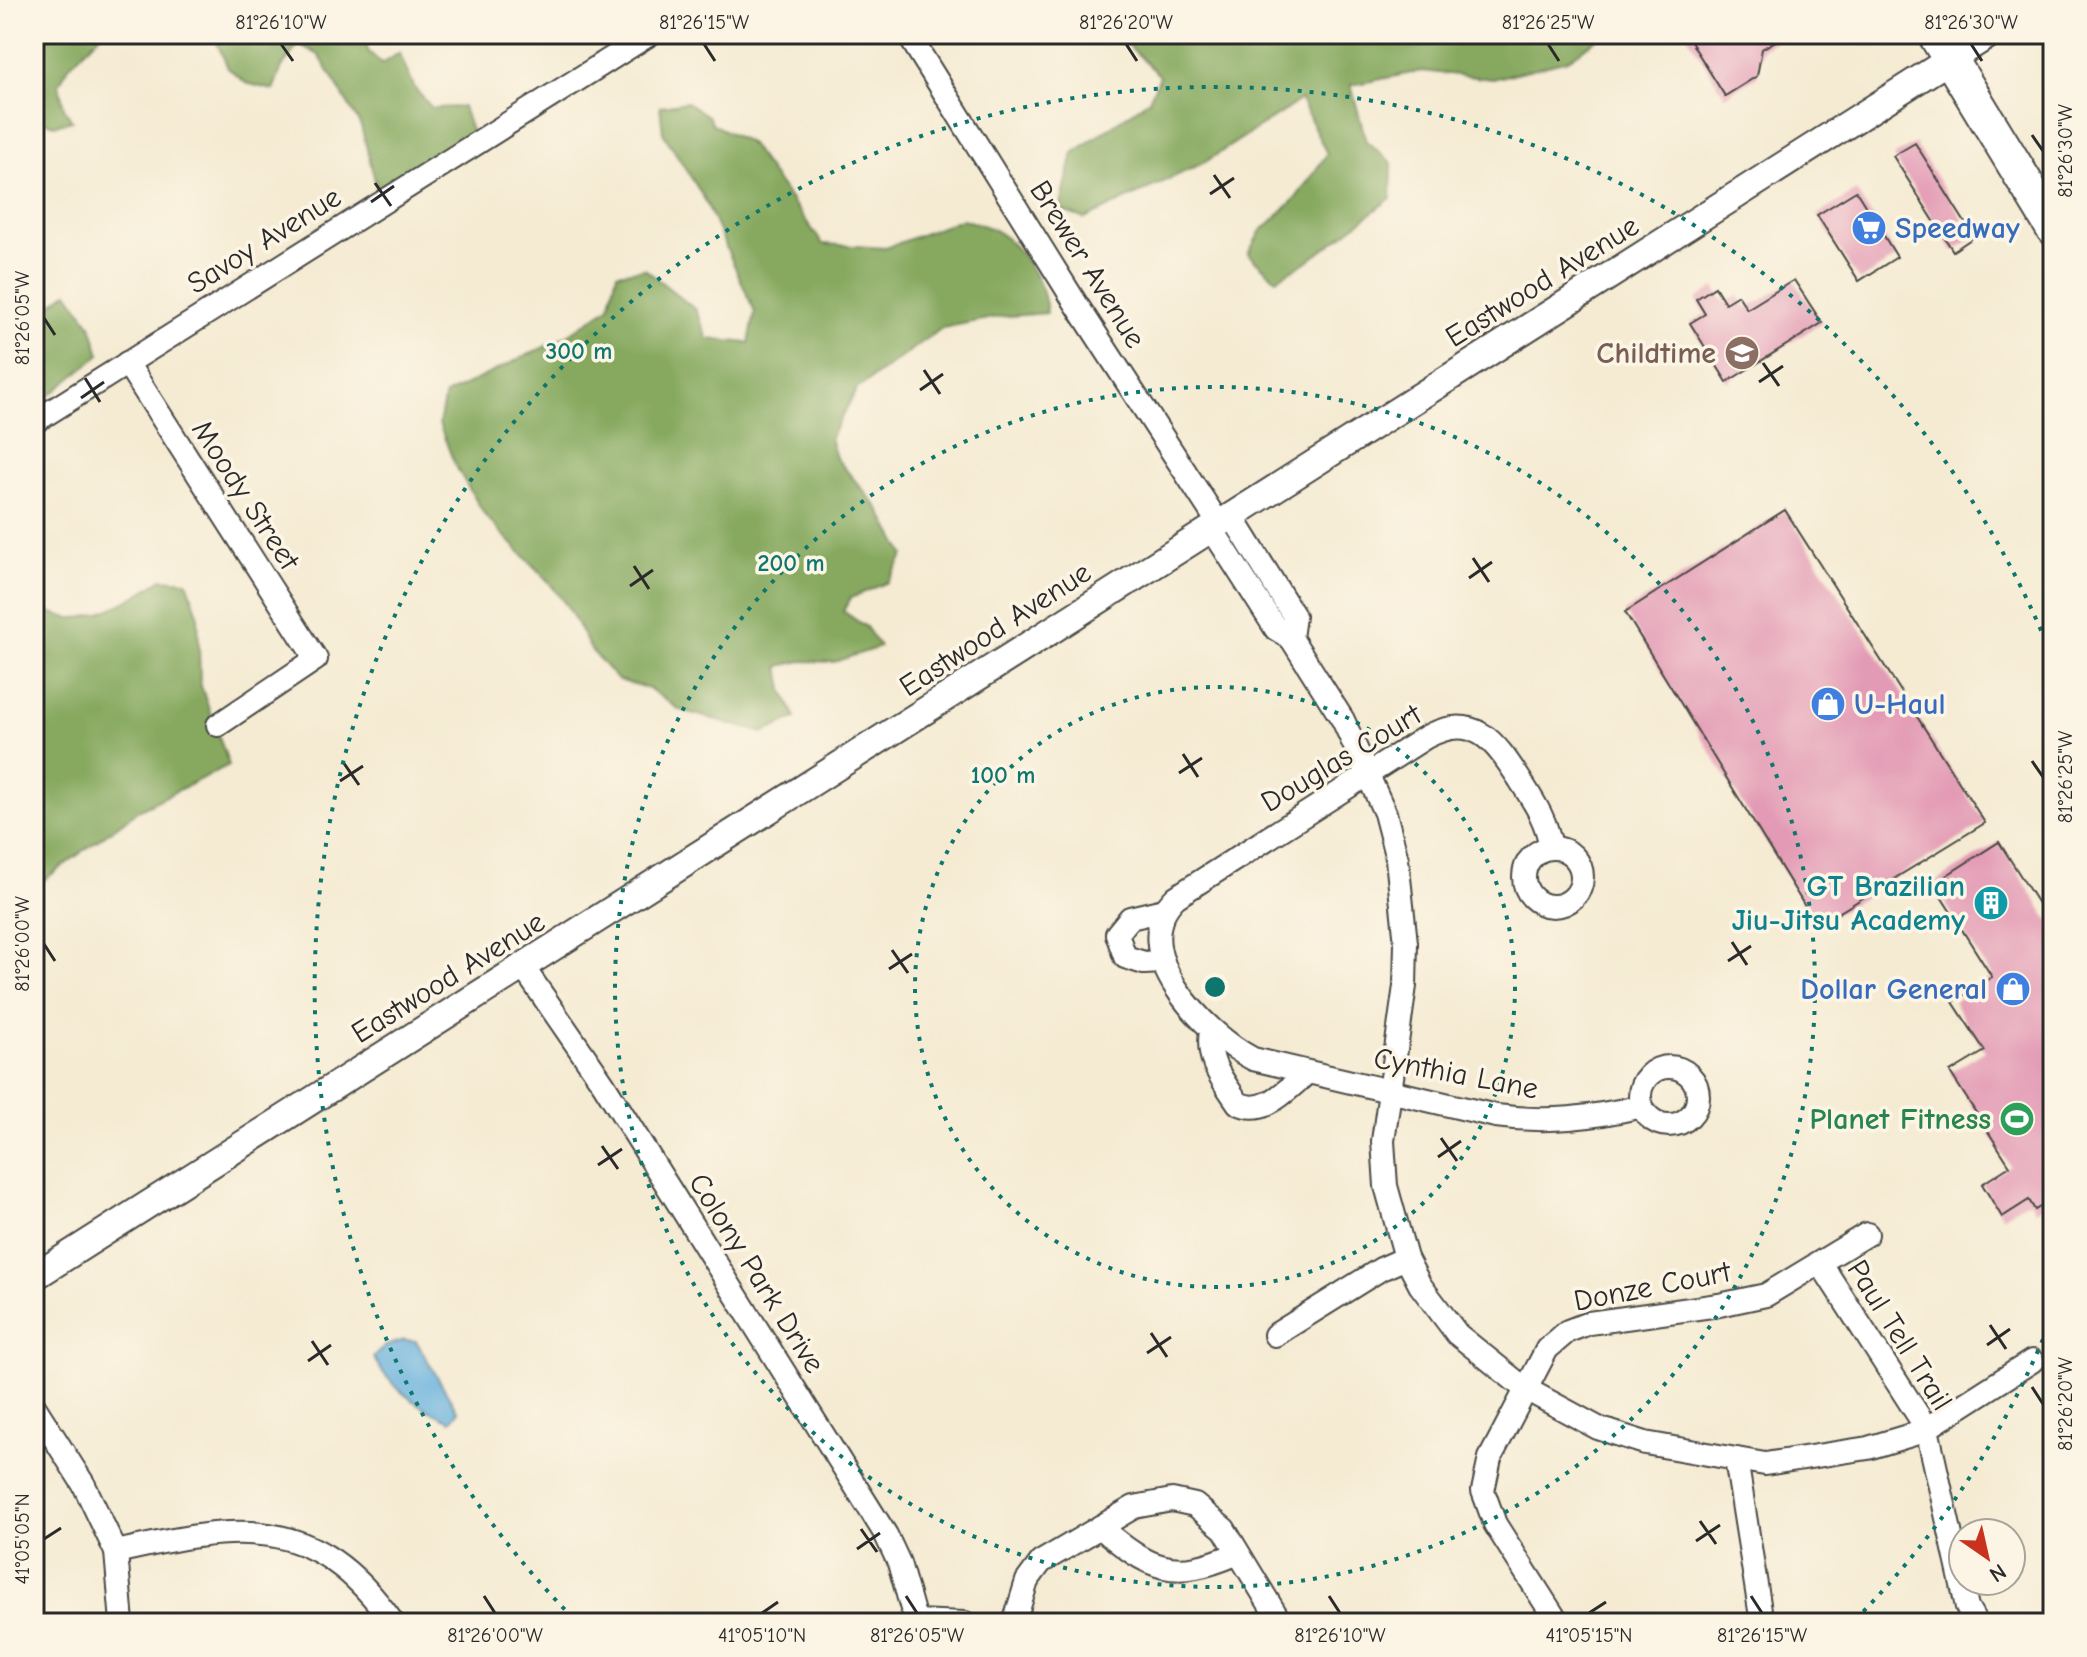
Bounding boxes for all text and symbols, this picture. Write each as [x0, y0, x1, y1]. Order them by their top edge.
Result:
text: 81°26'10"W [235, 11, 327, 34]
text: 81°26'15"W [659, 11, 750, 34]
text: 81°26'20"W [1079, 11, 1174, 34]
text: 81°26'25"W [1502, 11, 1595, 34]
text: 81°26'30"W [1924, 11, 2018, 34]
text: 81°26'30"W [2054, 104, 2077, 198]
street label: Brewer Avenue [1022, 174, 1153, 354]
street label: Savoy Avenue [181, 179, 348, 301]
street label: Eastwood Avenue [1439, 208, 1645, 355]
supermarket icon: Speedway [1850, 209, 1888, 247]
place label: Speedway [1895, 211, 2020, 246]
text: 81°26'05"W [11, 270, 34, 365]
school or university icon: Childtime [1723, 334, 1761, 372]
place label: Childtime [1596, 336, 1716, 371]
text: 300 m [546, 337, 612, 365]
street label: Moody Street [184, 414, 308, 578]
text: 200 m [757, 549, 825, 577]
street label: Eastwood Avenue [893, 555, 1097, 704]
shop icon: U-Haul [1809, 685, 1847, 723]
place label: U-Haul [1854, 687, 1946, 722]
street label: Douglas Court [1255, 696, 1429, 820]
text: 81°26'25"W [2054, 730, 2077, 823]
text: 100 m [971, 761, 1035, 789]
place label: GT Brazilian Jiu-Jitsu Academy [1732, 869, 1965, 938]
building icon: GT Brazilian Jiu-Jitsu Academy [1972, 884, 2010, 922]
text: 81°26'00"W [11, 896, 34, 992]
street label: Eastwood Avenue [345, 904, 551, 1051]
shop icon: Dollar General [1994, 970, 2032, 1008]
place label: Dollar General [1800, 972, 1987, 1007]
centre of rings [1201, 973, 1229, 1001]
street label: Cynthia Lane [1371, 1040, 1541, 1107]
sports icon: Planet Fitness [1998, 1100, 2036, 1138]
place label: Planet Fitness [1809, 1102, 1991, 1137]
street label: Colony Park Drive [681, 1167, 832, 1380]
street label: Donze Court [1571, 1254, 1735, 1319]
street label: Paul Tell Trail [1840, 1254, 1960, 1417]
text: 81°26'20"W [2054, 1356, 2077, 1451]
text: 41°05'05"N [11, 1493, 34, 1585]
north arrow [1947, 1517, 2027, 1597]
text: N [1984, 1558, 2011, 1588]
text: 81°26'00"W [447, 1624, 543, 1647]
text: 41°05'10"N [718, 1624, 806, 1647]
text: 81°26'05"W [870, 1624, 965, 1647]
text: 81°26'10"W [1294, 1624, 1386, 1647]
text: 41°05'15"N [1546, 1624, 1632, 1647]
text: 81°26'15"W [1717, 1624, 1808, 1647]

